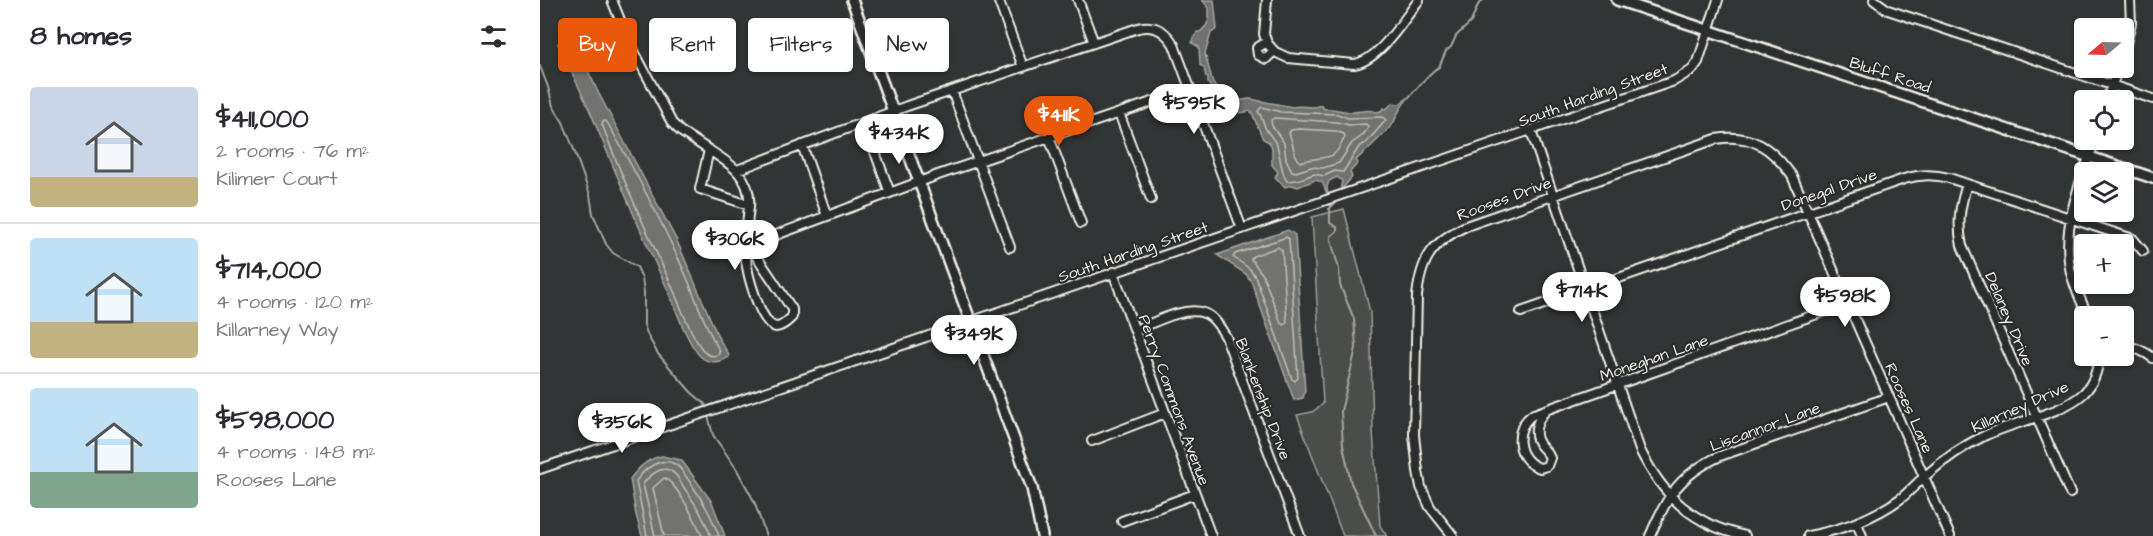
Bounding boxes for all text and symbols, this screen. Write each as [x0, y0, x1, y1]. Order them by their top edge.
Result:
text: 8 homes [30, 18, 132, 54]
chip: Buy [558, 18, 637, 72]
chip: Rent [649, 18, 736, 72]
chip: Filters [748, 18, 853, 72]
chip: New [865, 18, 949, 72]
north arrow [2074, 18, 2134, 78]
map controls [2074, 18, 2134, 366]
icon: filters [477, 20, 510, 53]
street label: Bluff Road [1847, 52, 1933, 98]
street label: South Harding Street [1515, 58, 1672, 133]
pin: $595K [1152, 84, 1236, 135]
text: $595K [1163, 89, 1225, 117]
button: locate [2074, 90, 2134, 150]
pin: $411K [1017, 96, 1101, 147]
text: $411,000 [216, 101, 309, 137]
text: $411K [1038, 101, 1080, 129]
icon: home [78, 111, 150, 183]
pin: $434K [857, 114, 941, 165]
text: $434K [869, 119, 929, 147]
text: 2 rooms · 76 m² [216, 137, 369, 165]
button: layers [2074, 162, 2134, 222]
street label: Donegal Drive [1778, 163, 1880, 218]
text: Kilimer Court [216, 165, 337, 193]
street label: Rooses Drive [1454, 172, 1555, 226]
street label: South Harding Street [1055, 216, 1212, 289]
pin: $306K [693, 220, 777, 271]
text: $306K [706, 225, 764, 253]
button: + [2074, 234, 2134, 294]
text: $714,000 [216, 252, 321, 288]
icon: home [78, 262, 150, 334]
street label: Delaney Drive [1978, 269, 2039, 370]
pin: $714K [1540, 272, 1624, 323]
text: $714K [1556, 277, 1608, 305]
pin: $598K [1803, 277, 1887, 328]
text: $598K [1814, 282, 1876, 310]
text: 4 rooms · 120 m² [216, 288, 373, 316]
button: − [2074, 306, 2134, 366]
street label: Perry Commons Avenue [1132, 311, 1215, 489]
pin: $349K [932, 315, 1016, 366]
text: Killarney Way [216, 316, 338, 344]
text: $349K [945, 320, 1003, 348]
street label: Moneghan Lane [1597, 329, 1712, 388]
street label: Blankenship Drive [1230, 335, 1296, 463]
street label: Rooses Lane [1879, 359, 1939, 457]
street label: Killarney Drive [1968, 376, 2073, 439]
street label: Liscannor Lane [1707, 397, 1824, 457]
text: $598,000 [216, 402, 334, 438]
pin: $356K [580, 403, 664, 454]
text: $356K [592, 408, 652, 436]
icon: home [78, 412, 150, 484]
text: 4 rooms · 148 m² [216, 438, 376, 466]
text: Rooses Lane [216, 466, 337, 494]

